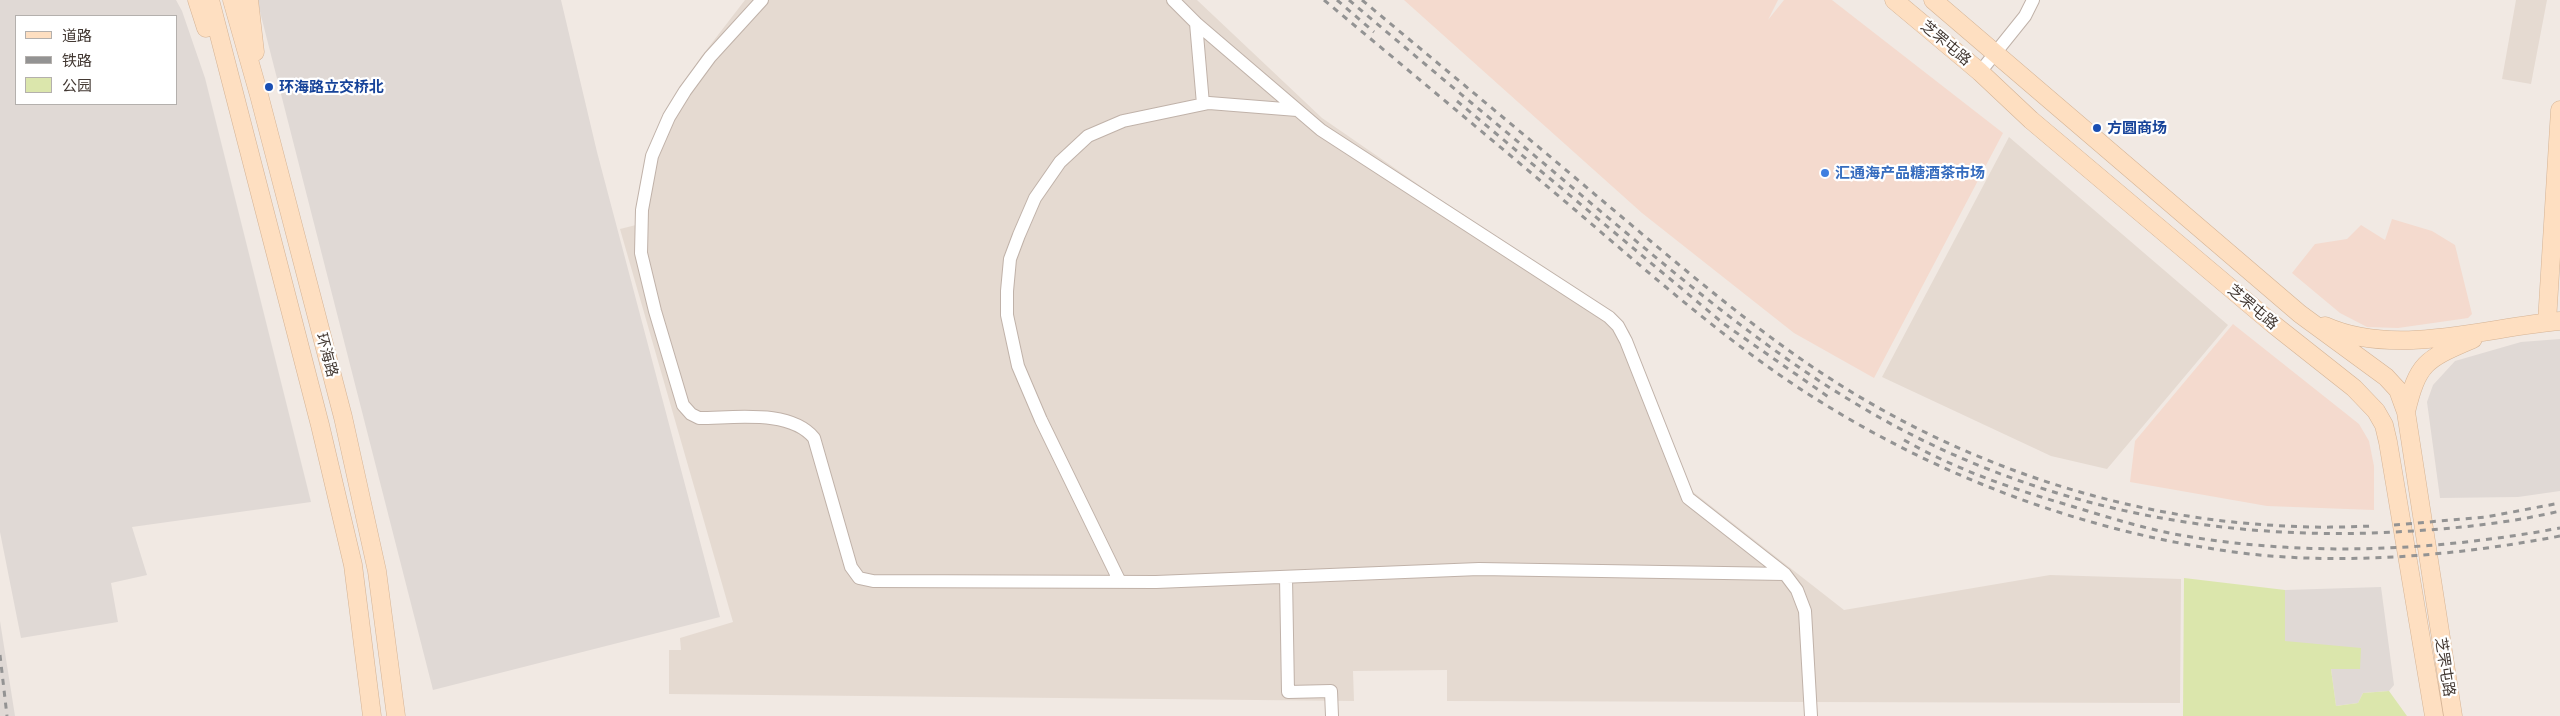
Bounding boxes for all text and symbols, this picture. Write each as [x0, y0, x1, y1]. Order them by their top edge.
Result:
legend [15, 15, 178, 105]
street label: 芝罘屯路 [1917, 17, 1975, 69]
text: 道路 [62, 26, 92, 44]
text: 铁路 [62, 51, 92, 69]
text: 公园 [62, 76, 92, 94]
place label: 环海路立交桥北 [279, 78, 384, 96]
marker: 环海路立交桥北 [263, 81, 275, 93]
place label: 方圆商场 [2107, 119, 2167, 137]
marker: 方圆商场 [2091, 122, 2103, 134]
place label: 汇通海产品糖酒茶市场 [1835, 164, 1985, 182]
marker: 汇通海产品糖酒茶市场 [1819, 167, 1831, 179]
street label: 芝罘屯路 [2224, 281, 2282, 333]
street label: 环海路 [312, 331, 342, 379]
street label: 芝罘屯路 [2431, 636, 2459, 698]

